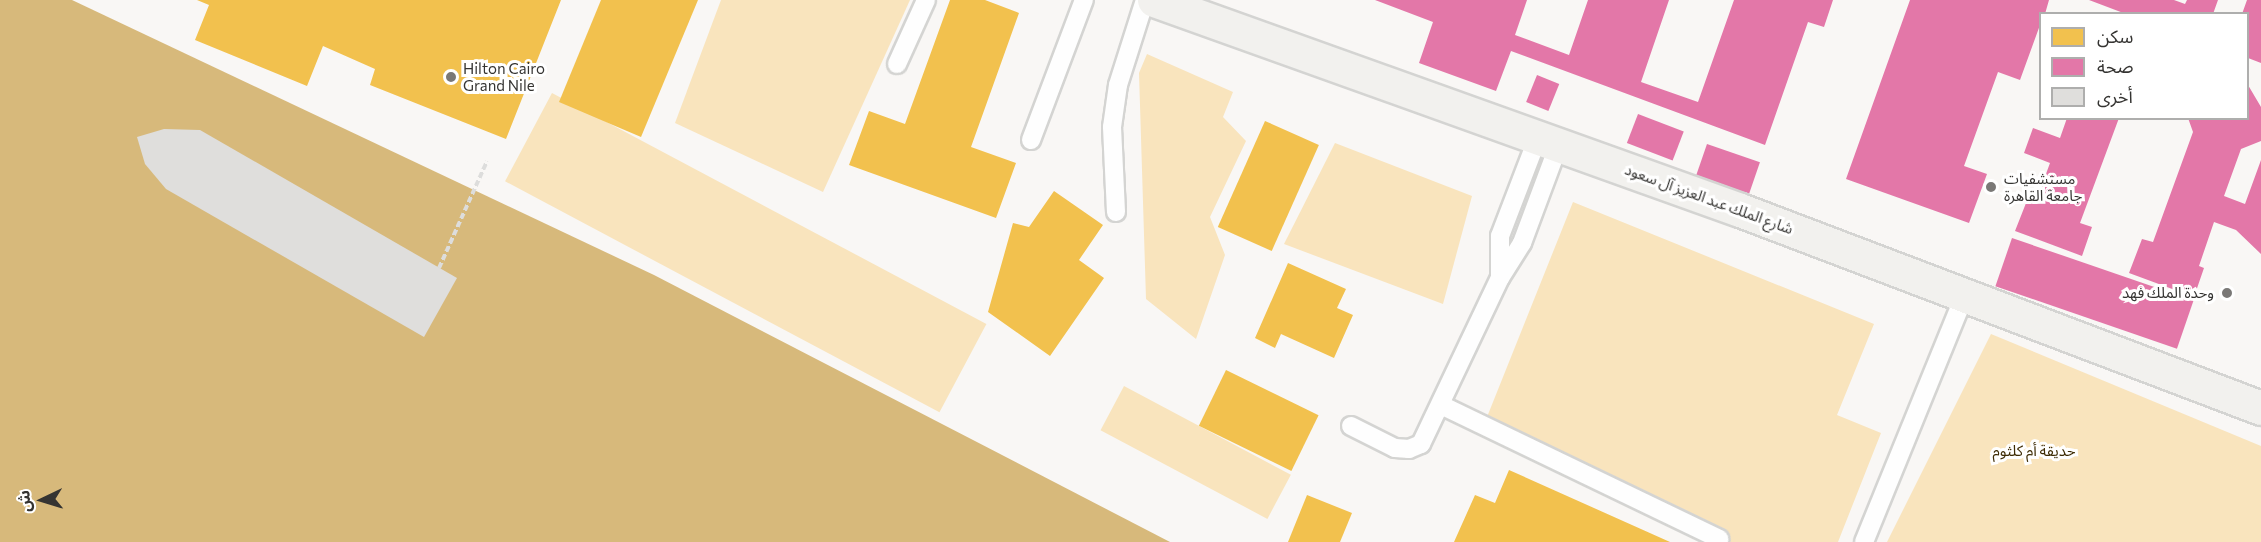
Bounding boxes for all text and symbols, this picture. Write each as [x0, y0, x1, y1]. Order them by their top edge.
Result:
legend [2039, 12, 2249, 120]
text: سكن [2097, 25, 2133, 47]
text: صحة [2097, 55, 2133, 77]
place label: Hilton Cairo Grand Nile [463, 59, 545, 94]
marker: Hilton Cairo Grand Nile [444, 70, 458, 84]
text: أخرى [2097, 85, 2133, 107]
street label: شارع الملك عبد العزيز آل سعود [1622, 160, 1796, 238]
place label: مستشفيات جامعة القاهرة [2004, 169, 2082, 204]
marker: مستشفيات جامعة القاهرة [1982, 178, 2000, 196]
place label: وحدة الملك فهد [2122, 284, 2214, 302]
marker: وحدة الملك فهد [2218, 284, 2236, 302]
park label: حديقة أم كلثوم [1992, 442, 2076, 460]
north arrow [12, 470, 72, 530]
text: ش [13, 490, 34, 513]

